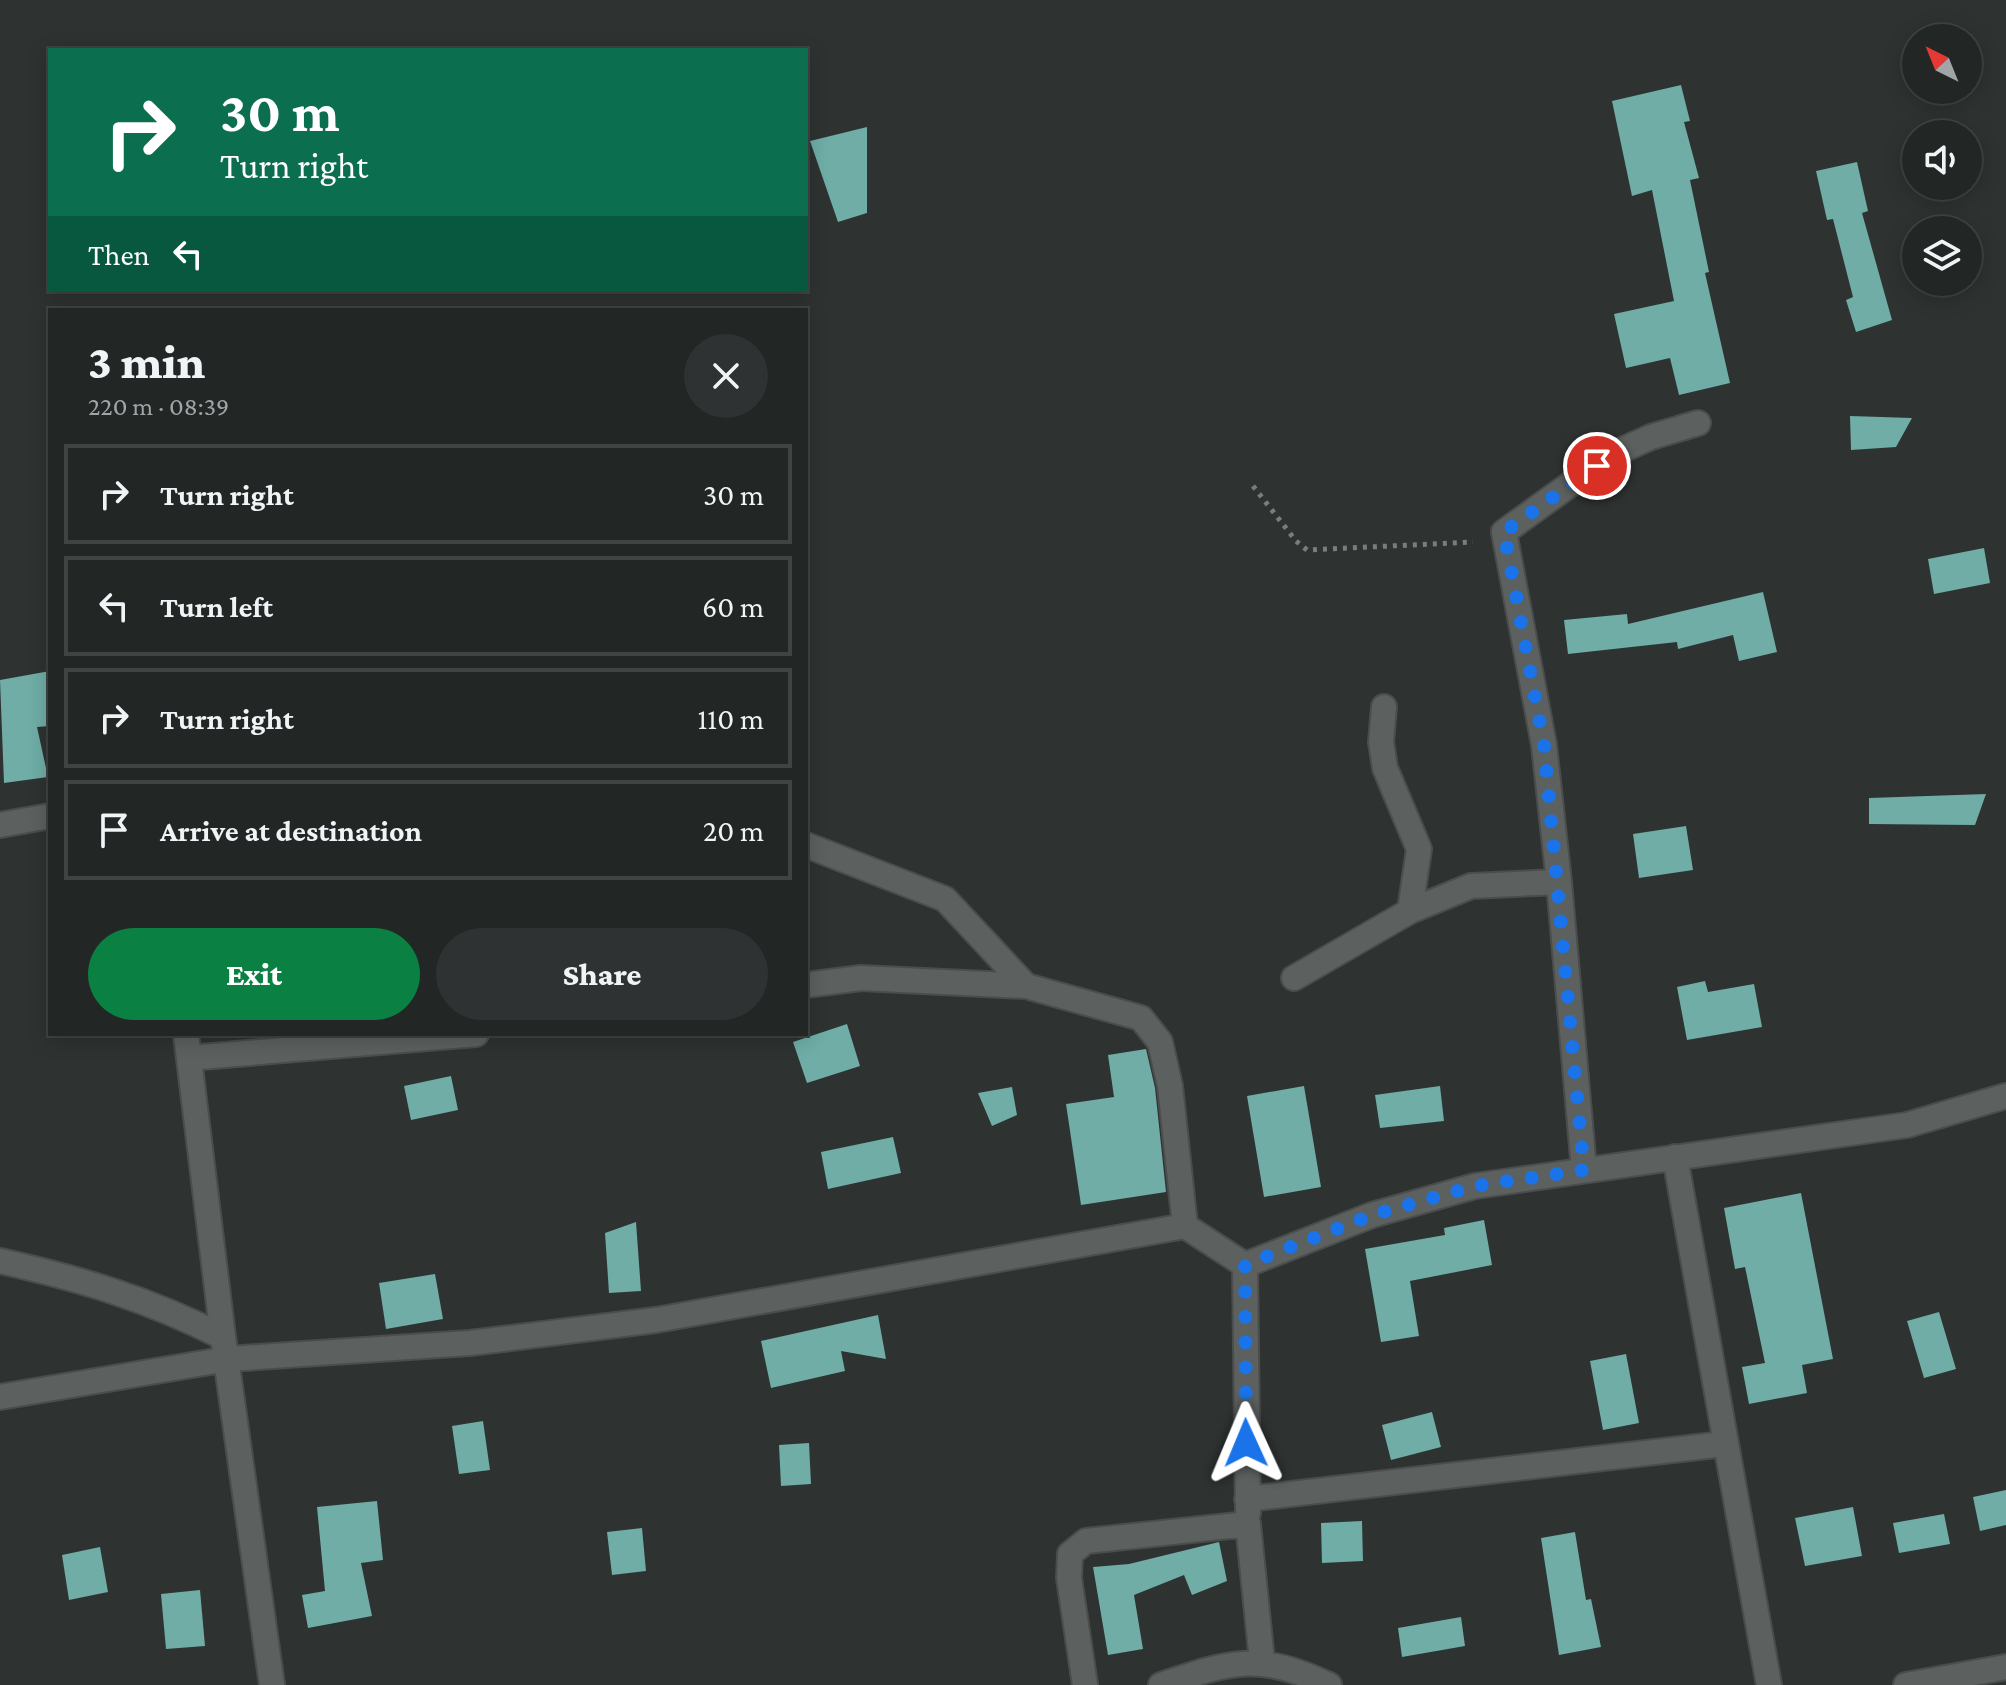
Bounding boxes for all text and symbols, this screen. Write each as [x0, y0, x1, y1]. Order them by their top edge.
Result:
north arrow [1902, 24, 1982, 104]
map controls [1902, 24, 1982, 296]
icon: right [88, 80, 192, 184]
text: 30 m [220, 81, 340, 143]
button: sound [1902, 120, 1982, 200]
text: Turn right [220, 146, 368, 186]
button: layers [1902, 216, 1982, 296]
icon: left [166, 232, 210, 276]
text: Then [88, 238, 150, 271]
button: close [684, 334, 768, 418]
text: 3 min [88, 335, 205, 388]
text: 220 m · 08:39 [88, 392, 229, 421]
pin [1563, 432, 1631, 500]
icon: arrive [1575, 444, 1619, 488]
icon: right [92, 472, 136, 516]
text: Turn right [160, 478, 294, 511]
text: 30 m [703, 478, 764, 511]
icon: left [92, 584, 136, 628]
text: Turn left [160, 590, 273, 623]
text: 60 m [702, 590, 764, 623]
icon: right [92, 696, 136, 740]
text: Turn right [160, 702, 294, 735]
text: 110 m [697, 702, 764, 735]
icon: arrive [92, 808, 136, 852]
text: Arrive at destination [160, 814, 422, 847]
text: 20 m [703, 814, 764, 847]
button: Exit [88, 928, 420, 1020]
button: Share [436, 928, 768, 1020]
position arrow [1204, 1401, 1288, 1485]

